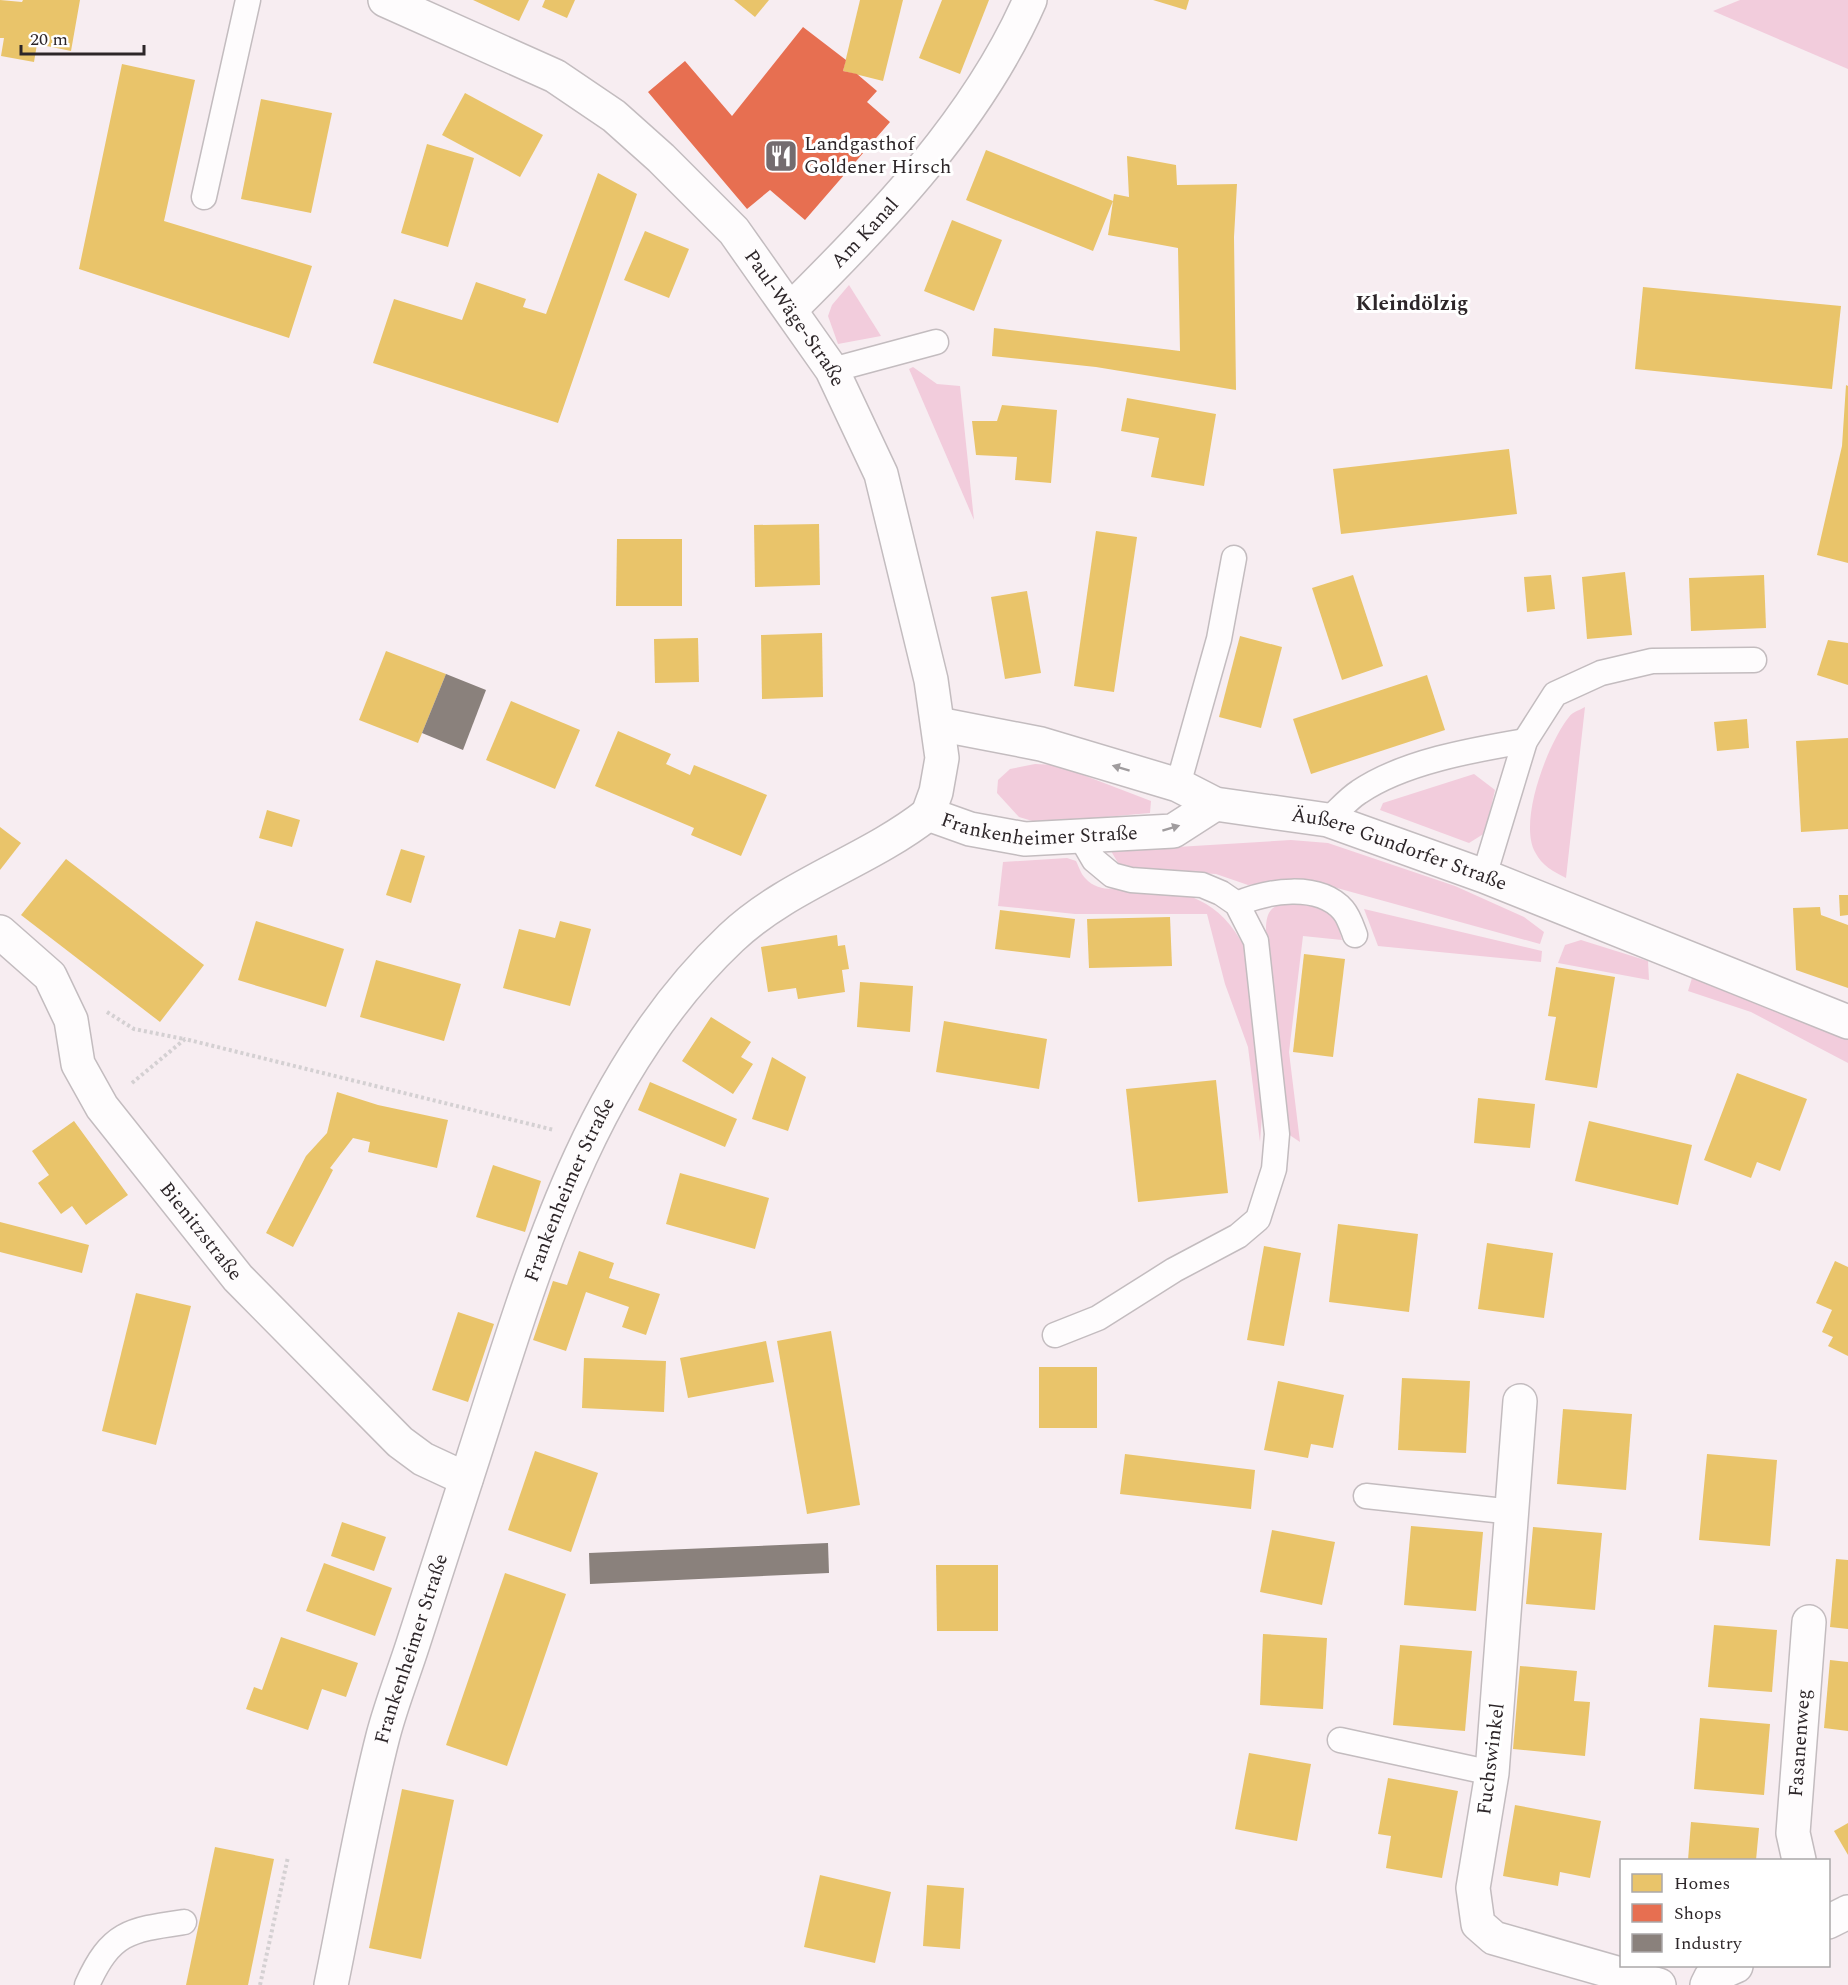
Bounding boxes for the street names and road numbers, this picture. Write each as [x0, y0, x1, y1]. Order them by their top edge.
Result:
street label: Am Kanal [824, 191, 906, 276]
street label: Paul-Wäge-Straße [737, 243, 853, 392]
street label: Äußere Gundorfer Straße [1290, 800, 1512, 899]
street label: Frankenheimer Straße [937, 805, 1138, 854]
street label: Frankenheimer Straße [517, 1092, 623, 1286]
street label: Bienitzstraße [152, 1175, 250, 1287]
street label: Frankenheimer Straße [367, 1550, 456, 1747]
street label: Fasanenweg [1781, 1688, 1819, 1798]
street label: Fuchswinkel [1469, 1701, 1513, 1817]

